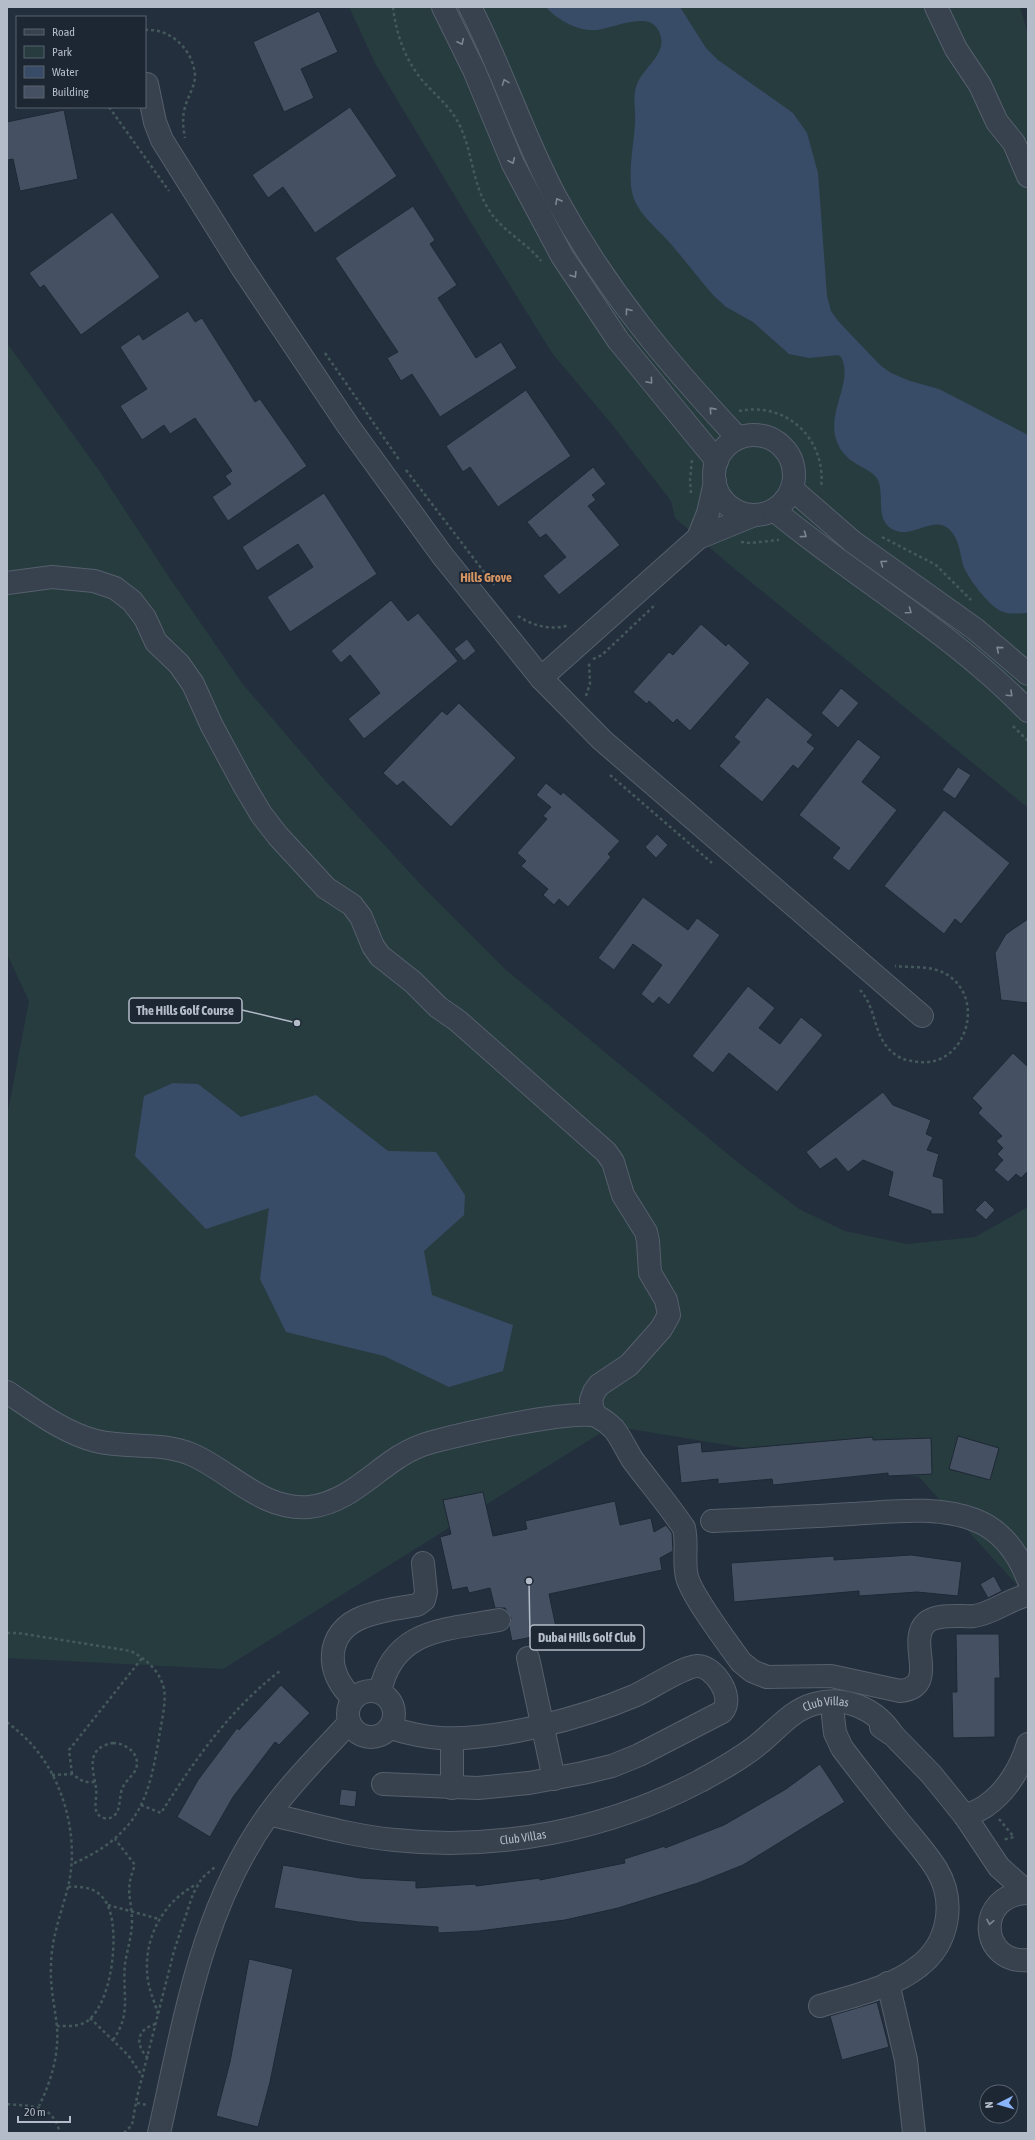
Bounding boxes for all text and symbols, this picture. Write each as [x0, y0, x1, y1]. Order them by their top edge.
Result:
legend [16, 16, 146, 108]
text: Road [52, 25, 75, 39]
one-way arrow [456, 37, 464, 45]
text: Park [52, 45, 73, 59]
text: Water [52, 65, 79, 79]
one-way arrow [502, 79, 510, 86]
text: Building [52, 85, 90, 99]
one-way arrow [507, 157, 515, 164]
one-way arrow [555, 198, 562, 205]
one-way arrow [569, 271, 576, 278]
one-way arrow [625, 308, 632, 315]
one-way arrow [645, 376, 652, 383]
one-way arrow [710, 407, 717, 414]
one-way arrow [800, 530, 807, 537]
one-way arrow [880, 561, 887, 568]
district label: Hills Grove [460, 570, 512, 585]
one-way arrow [905, 606, 912, 613]
one-way arrow [996, 646, 1003, 653]
one-way arrow [1005, 689, 1013, 696]
callout: The Hills Golf Course [129, 998, 242, 1023]
text: The Hills Golf Course [136, 1003, 234, 1018]
callout: Dubai Hills Golf Club [530, 1625, 644, 1650]
text: Dubai Hills Golf Club [538, 1630, 636, 1645]
street label: Club Villas [800, 1694, 850, 1714]
street label: Club Villas [499, 1827, 547, 1847]
one-way arrow [987, 1918, 995, 1925]
north arrow [979, 2084, 1019, 2124]
scale bar [18, 2098, 70, 2124]
text: N [983, 2101, 995, 2109]
text: 20 m [24, 2105, 46, 2119]

